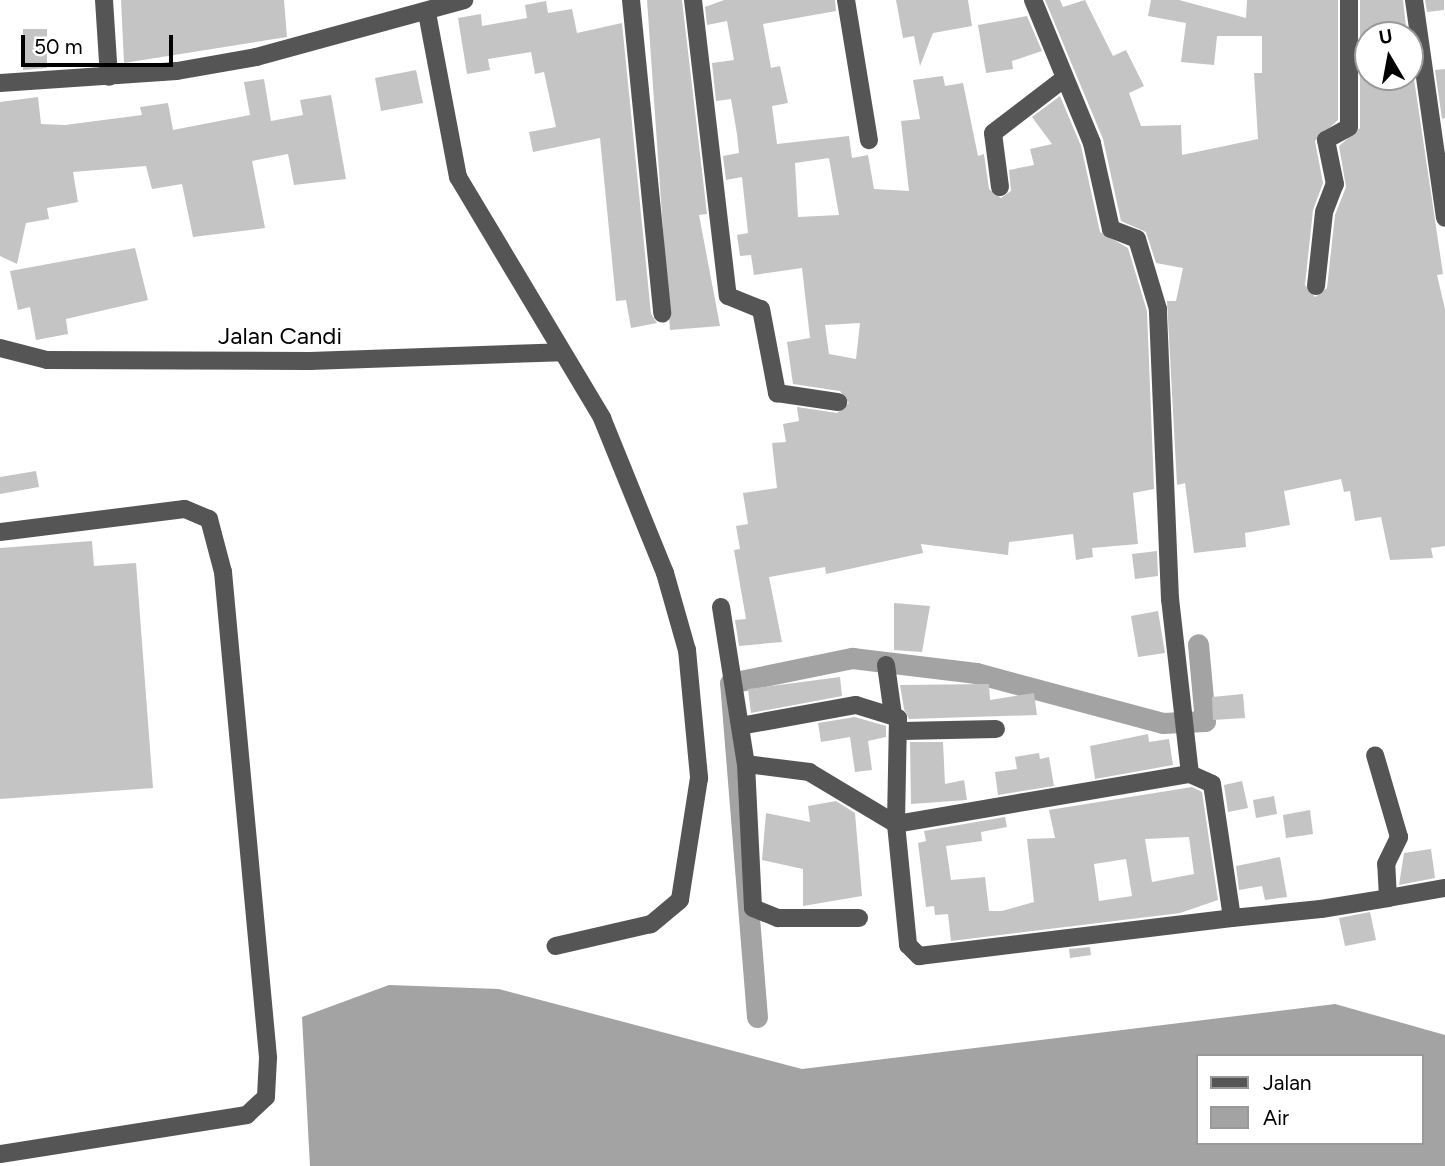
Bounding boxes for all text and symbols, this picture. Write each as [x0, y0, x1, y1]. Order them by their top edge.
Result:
scale bar [24, 21, 177, 65]
north arrow [1354, 21, 1424, 91]
text: U [1377, 24, 1394, 49]
text: 50 m [34, 34, 83, 59]
street label: Jalan Candi [218, 322, 342, 350]
legend [1196, 1054, 1424, 1145]
text: Jalan [1263, 1070, 1312, 1095]
text: Air [1263, 1105, 1289, 1130]

